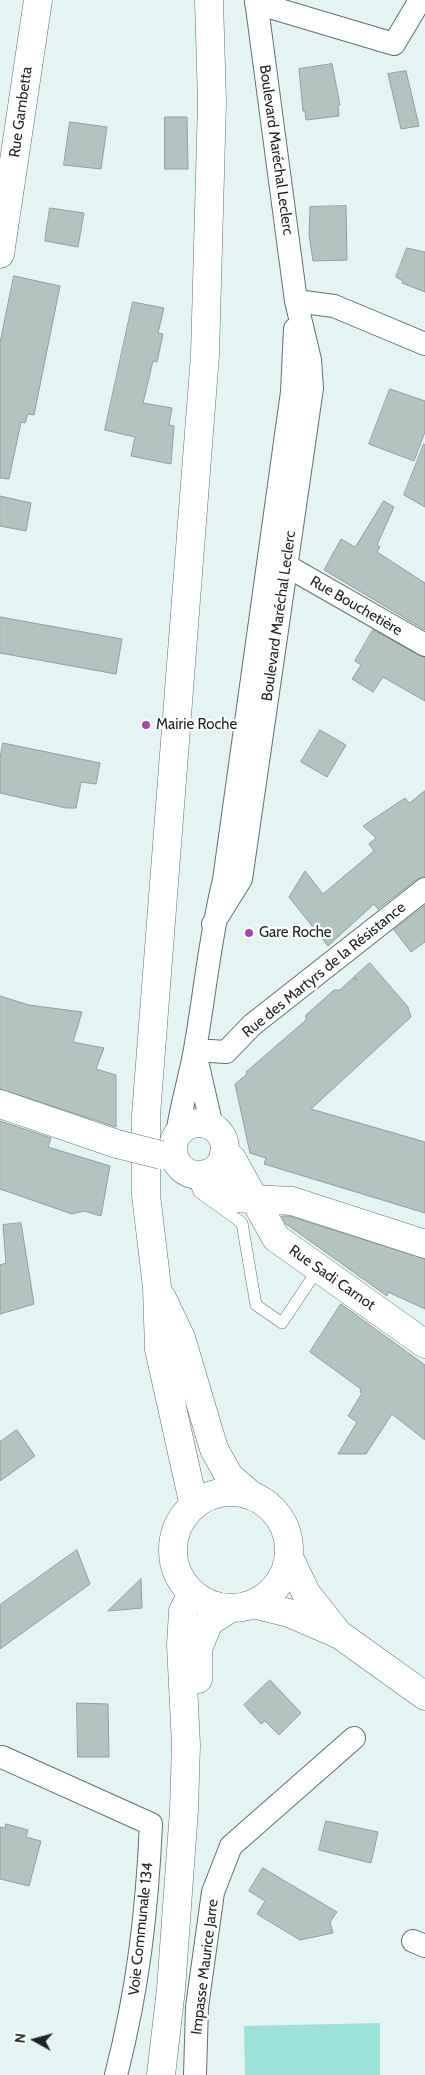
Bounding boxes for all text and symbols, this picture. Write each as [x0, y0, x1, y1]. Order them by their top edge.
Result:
street label: Boulevard Maréchal Leclerc [255, 64, 297, 236]
street label: Rue Gambetta [6, 65, 36, 159]
street label: Boulevard Maréchal Leclerc [258, 530, 300, 702]
street label: Rue Bouchetière [307, 572, 405, 640]
place label: Mairie Roche [156, 716, 237, 734]
marker: Mairie Roche [140, 719, 152, 731]
street label: Rue des Martyrs de la Résistance [239, 899, 409, 1041]
place label: Gare Roche [259, 924, 332, 942]
marker: Gare Roche [243, 927, 255, 939]
street label: Rue Sadi Carnot [285, 1242, 379, 1314]
street label: Voie Communale 134 [125, 1861, 157, 1997]
street label: Impasse Maurice Jarre [188, 1898, 222, 2036]
north arrow [10, 2015, 60, 2065]
text: N [11, 2032, 30, 2044]

